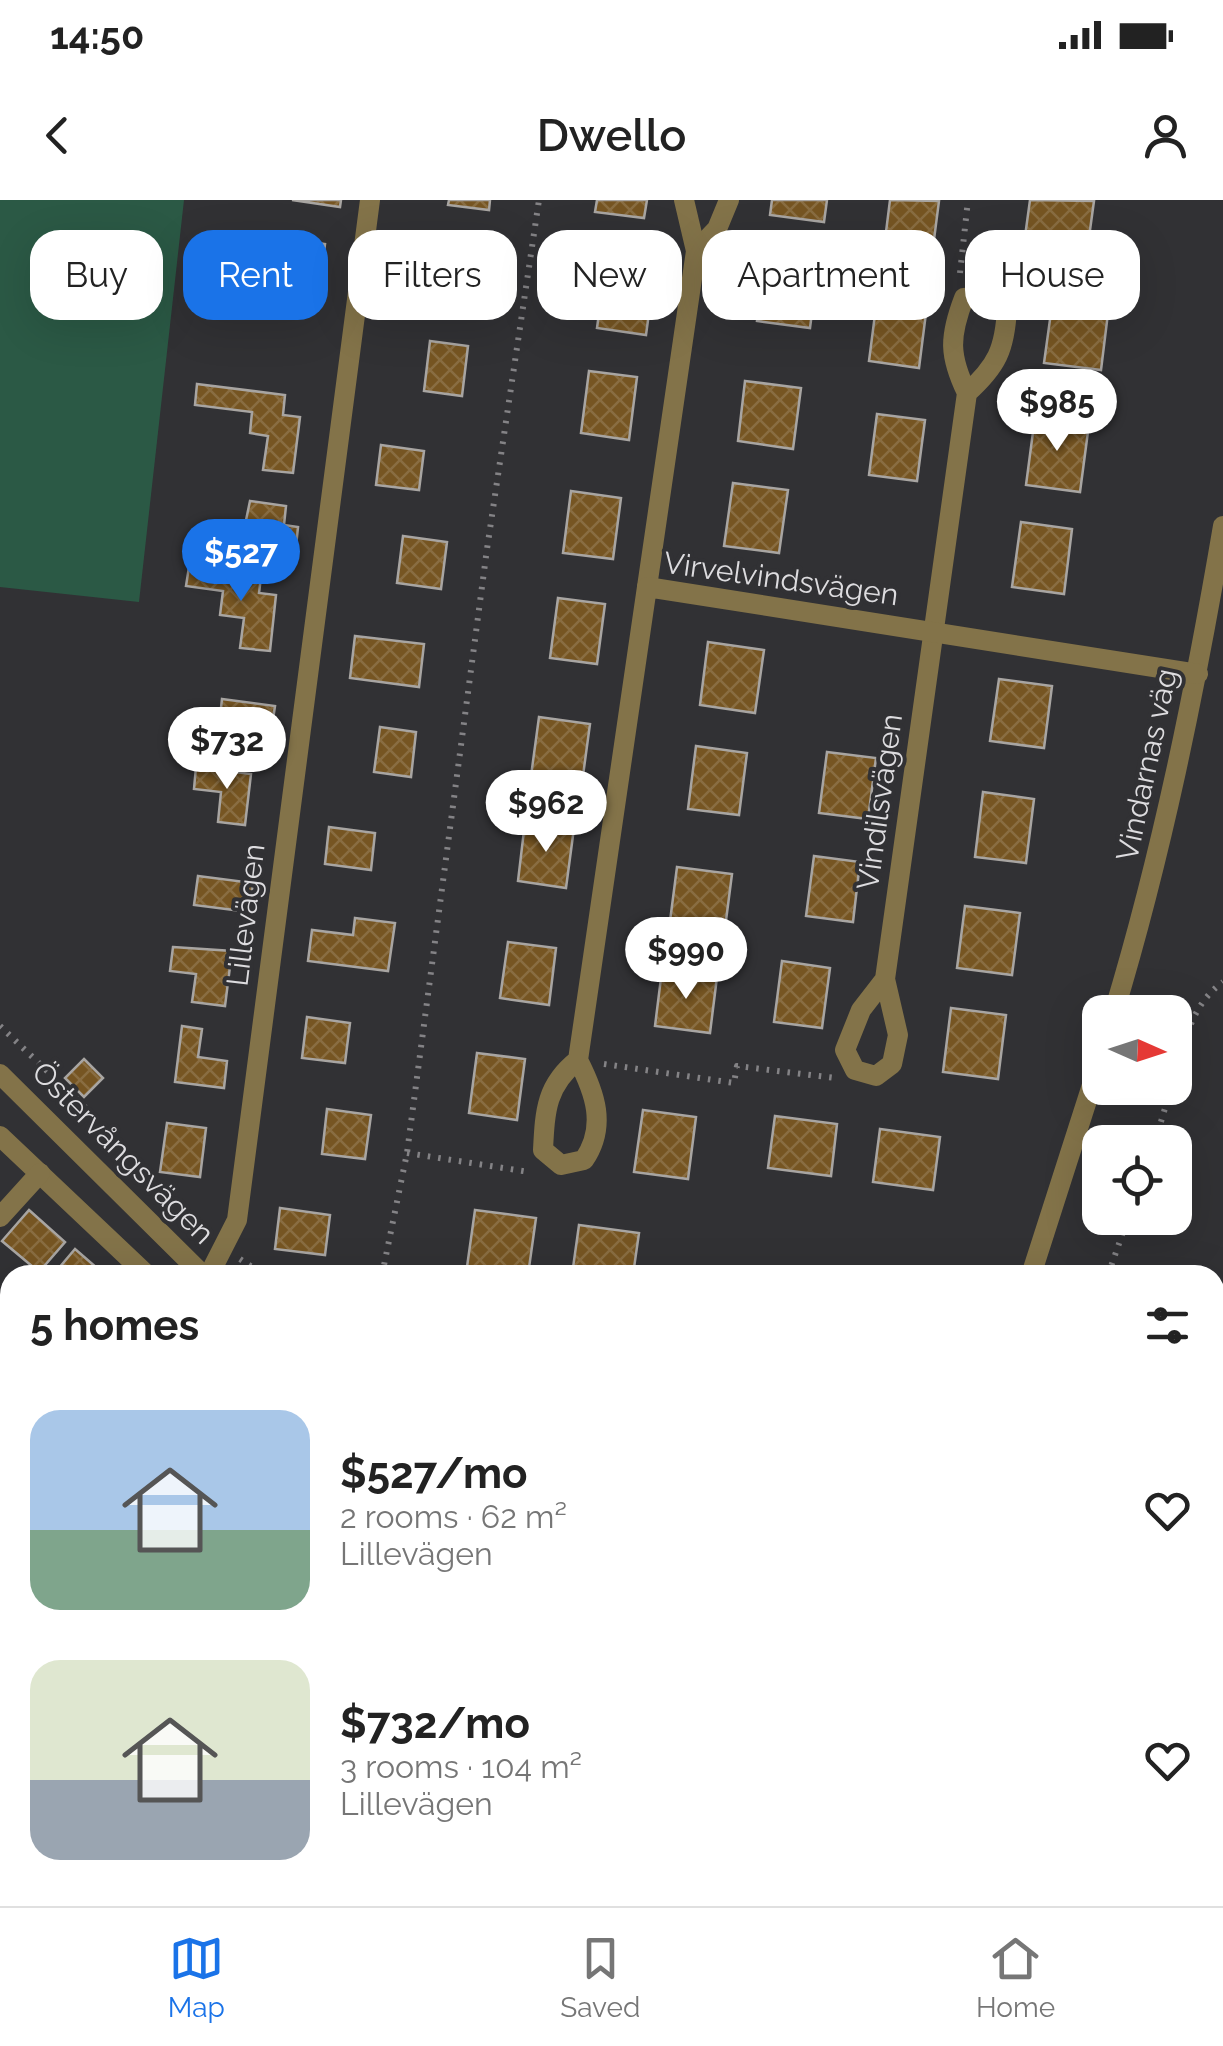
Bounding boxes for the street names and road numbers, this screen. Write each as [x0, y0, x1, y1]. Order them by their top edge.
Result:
street label: Virvelvindsvägen [661, 545, 901, 612]
street label: Vindarnas väg [1109, 666, 1184, 864]
street label: Vindilsvägen [850, 712, 909, 892]
street label: Lillevägen [219, 842, 272, 988]
street label: Östervångsvägen [25, 1054, 222, 1251]

